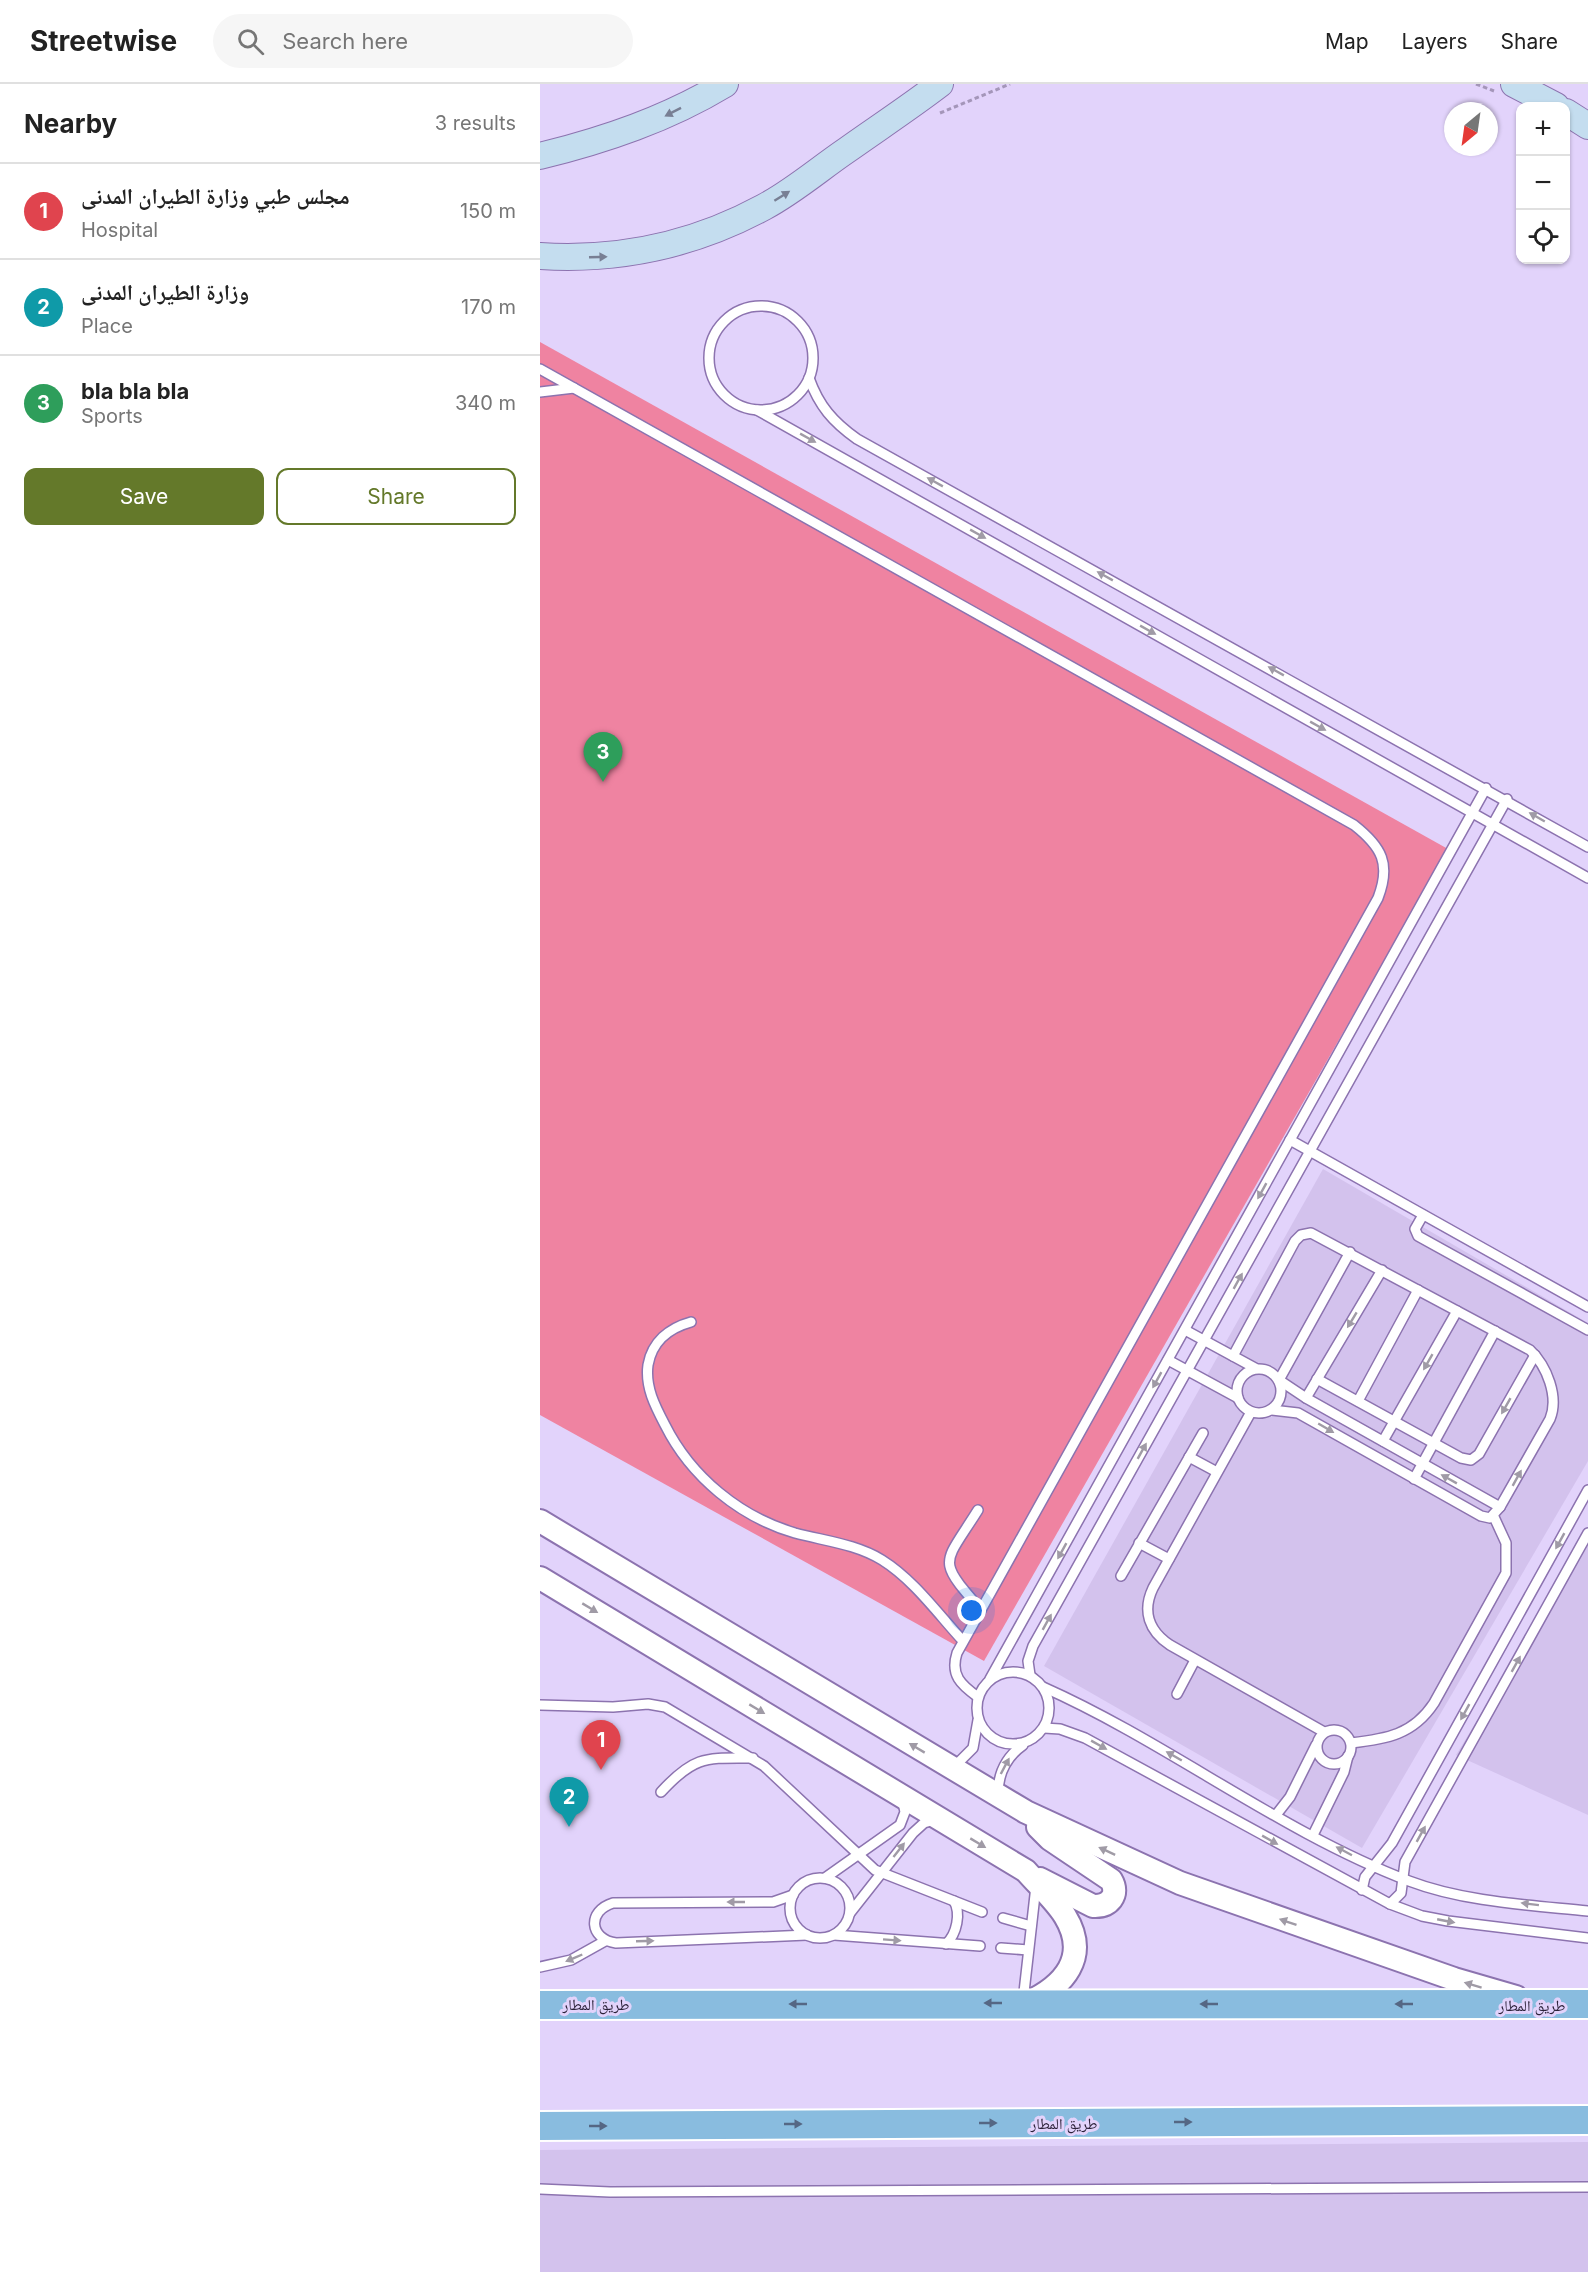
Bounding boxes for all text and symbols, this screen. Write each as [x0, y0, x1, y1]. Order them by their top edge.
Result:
search box [213, 14, 633, 68]
text: Streetwise [30, 24, 177, 58]
icon: search [234, 25, 267, 58]
text: Search here [282, 28, 408, 54]
text: Map [1325, 29, 1369, 54]
text: Layers [1402, 29, 1468, 54]
text: Share [1501, 29, 1558, 54]
north arrow [1444, 102, 1498, 156]
map controls [1516, 102, 1570, 264]
button: + [1516, 102, 1570, 156]
one-way arrow [664, 107, 681, 117]
text: Nearby [24, 108, 117, 139]
text: 3 results [435, 111, 516, 135]
button: − [1516, 156, 1570, 210]
text: مجلس طبي وزارة الطيران المدنى [81, 183, 350, 209]
one-way arrow [773, 191, 790, 202]
text: 1 [39, 199, 48, 223]
text: 150 m [460, 199, 516, 223]
button: locate [1516, 210, 1570, 264]
text: Hospital [81, 218, 158, 242]
one-way arrow [589, 252, 608, 261]
text: وزارة الطيران المدنى [81, 279, 249, 305]
text: 2 [37, 295, 50, 319]
text: 170 m [461, 295, 516, 319]
text: Place [81, 314, 133, 338]
text: bla bla bla [81, 378, 189, 404]
text: 3 [37, 391, 50, 415]
text: 340 m [455, 391, 516, 415]
text: Sports [81, 404, 143, 428]
one-way arrow [800, 433, 816, 444]
button: Save [24, 468, 264, 525]
button: Share [276, 468, 516, 525]
one-way arrow [926, 477, 943, 487]
one-way arrow [970, 529, 987, 539]
one-way arrow [1096, 571, 1113, 581]
one-way arrow [1140, 625, 1157, 635]
one-way arrow [1267, 666, 1284, 676]
one-way arrow [1310, 721, 1327, 731]
pin: 3 [584, 732, 622, 782]
one-way arrow [1529, 812, 1546, 822]
one-way arrow [1257, 1183, 1267, 1200]
one-way arrow [1232, 1273, 1243, 1289]
one-way arrow [1347, 1312, 1357, 1329]
one-way arrow [1424, 1353, 1434, 1370]
one-way arrow [1152, 1372, 1162, 1389]
one-way arrow [1501, 1398, 1511, 1415]
one-way arrow [1317, 1423, 1334, 1433]
one-way arrow [1137, 1442, 1147, 1459]
one-way arrow [1512, 1469, 1522, 1486]
one-way arrow [1441, 1474, 1458, 1484]
one-way arrow [1555, 1533, 1565, 1550]
one-way arrow [1057, 1542, 1067, 1559]
your location [957, 1596, 986, 1625]
one-way arrow [582, 1603, 598, 1614]
one-way arrow [1042, 1613, 1052, 1630]
one-way arrow [1511, 1655, 1521, 1672]
one-way arrow [749, 1704, 765, 1715]
one-way arrow [1460, 1704, 1470, 1721]
pin: 1 [582, 1720, 620, 1770]
one-way arrow [1091, 1740, 1108, 1750]
one-way arrow [909, 1743, 925, 1754]
one-way arrow [1165, 1751, 1182, 1761]
one-way arrow [1000, 1757, 1010, 1774]
pin: 2 [549, 1778, 588, 1827]
one-way arrow [1416, 1825, 1426, 1842]
one-way arrow [1261, 1835, 1278, 1845]
one-way arrow [970, 1837, 986, 1848]
one-way arrow [893, 1842, 906, 1858]
one-way arrow [1098, 1846, 1115, 1856]
one-way arrow [1335, 1846, 1352, 1856]
one-way arrow [726, 1897, 745, 1907]
one-way arrow [1520, 1899, 1539, 1909]
one-way arrow [1279, 1916, 1297, 1926]
one-way arrow [1436, 1917, 1455, 1926]
one-way arrow [883, 1935, 902, 1944]
one-way arrow [635, 1937, 654, 1946]
one-way arrow [565, 1953, 582, 1962]
one-way arrow [1464, 1980, 1482, 1989]
street label: طريق المطار [562, 1995, 630, 2015]
street label: طريق المطار [1498, 1996, 1566, 2016]
one-way arrow [983, 1998, 1002, 2008]
one-way arrow [788, 1999, 807, 2009]
one-way arrow [1199, 1999, 1218, 2009]
one-way arrow [1394, 1999, 1413, 2009]
street label: طريق المطار [1030, 2114, 1098, 2134]
one-way arrow [1174, 2117, 1193, 2127]
one-way arrow [979, 2118, 998, 2128]
one-way arrow [784, 2119, 803, 2129]
one-way arrow [589, 2121, 608, 2130]

